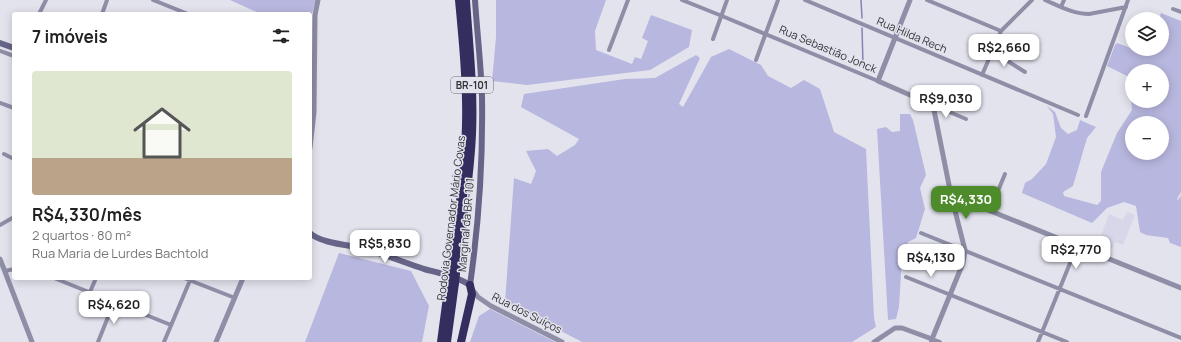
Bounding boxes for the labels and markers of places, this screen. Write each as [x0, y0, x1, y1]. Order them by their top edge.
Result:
pin: R$2,660 [967, 34, 1041, 68]
pin: R$9,030 [909, 85, 983, 119]
pin: R$4,330 [929, 186, 1003, 220]
pin: R$5,830 [348, 230, 422, 264]
pin: R$2,770 [1039, 236, 1113, 270]
pin: R$4,130 [894, 244, 968, 278]
pin: R$4,620 [77, 291, 151, 325]

